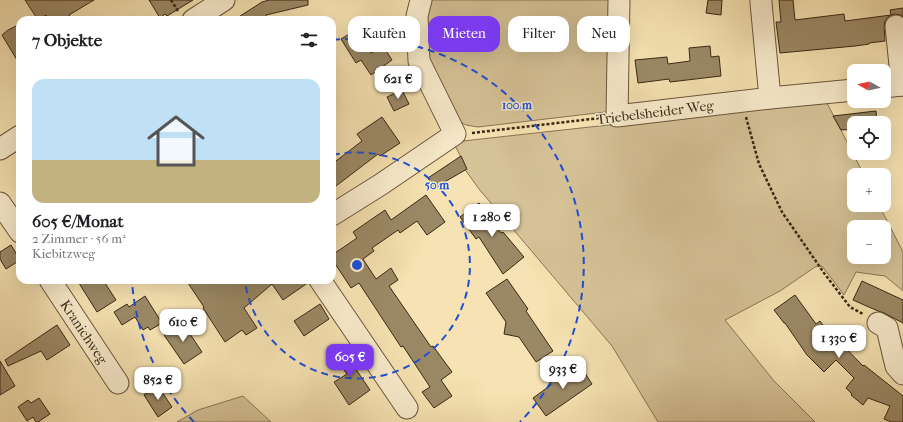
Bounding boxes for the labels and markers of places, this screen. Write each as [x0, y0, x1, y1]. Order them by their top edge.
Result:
pin: 621 € [370, 66, 426, 100]
pin: 1 280 € [455, 204, 529, 238]
centre of rings [350, 258, 364, 272]
pin: 610 € [155, 309, 211, 343]
pin: 1 330 € [802, 325, 876, 359]
pin: 605 € [322, 344, 378, 378]
pin: 933 € [535, 356, 591, 390]
pin: 852 € [130, 367, 186, 401]

